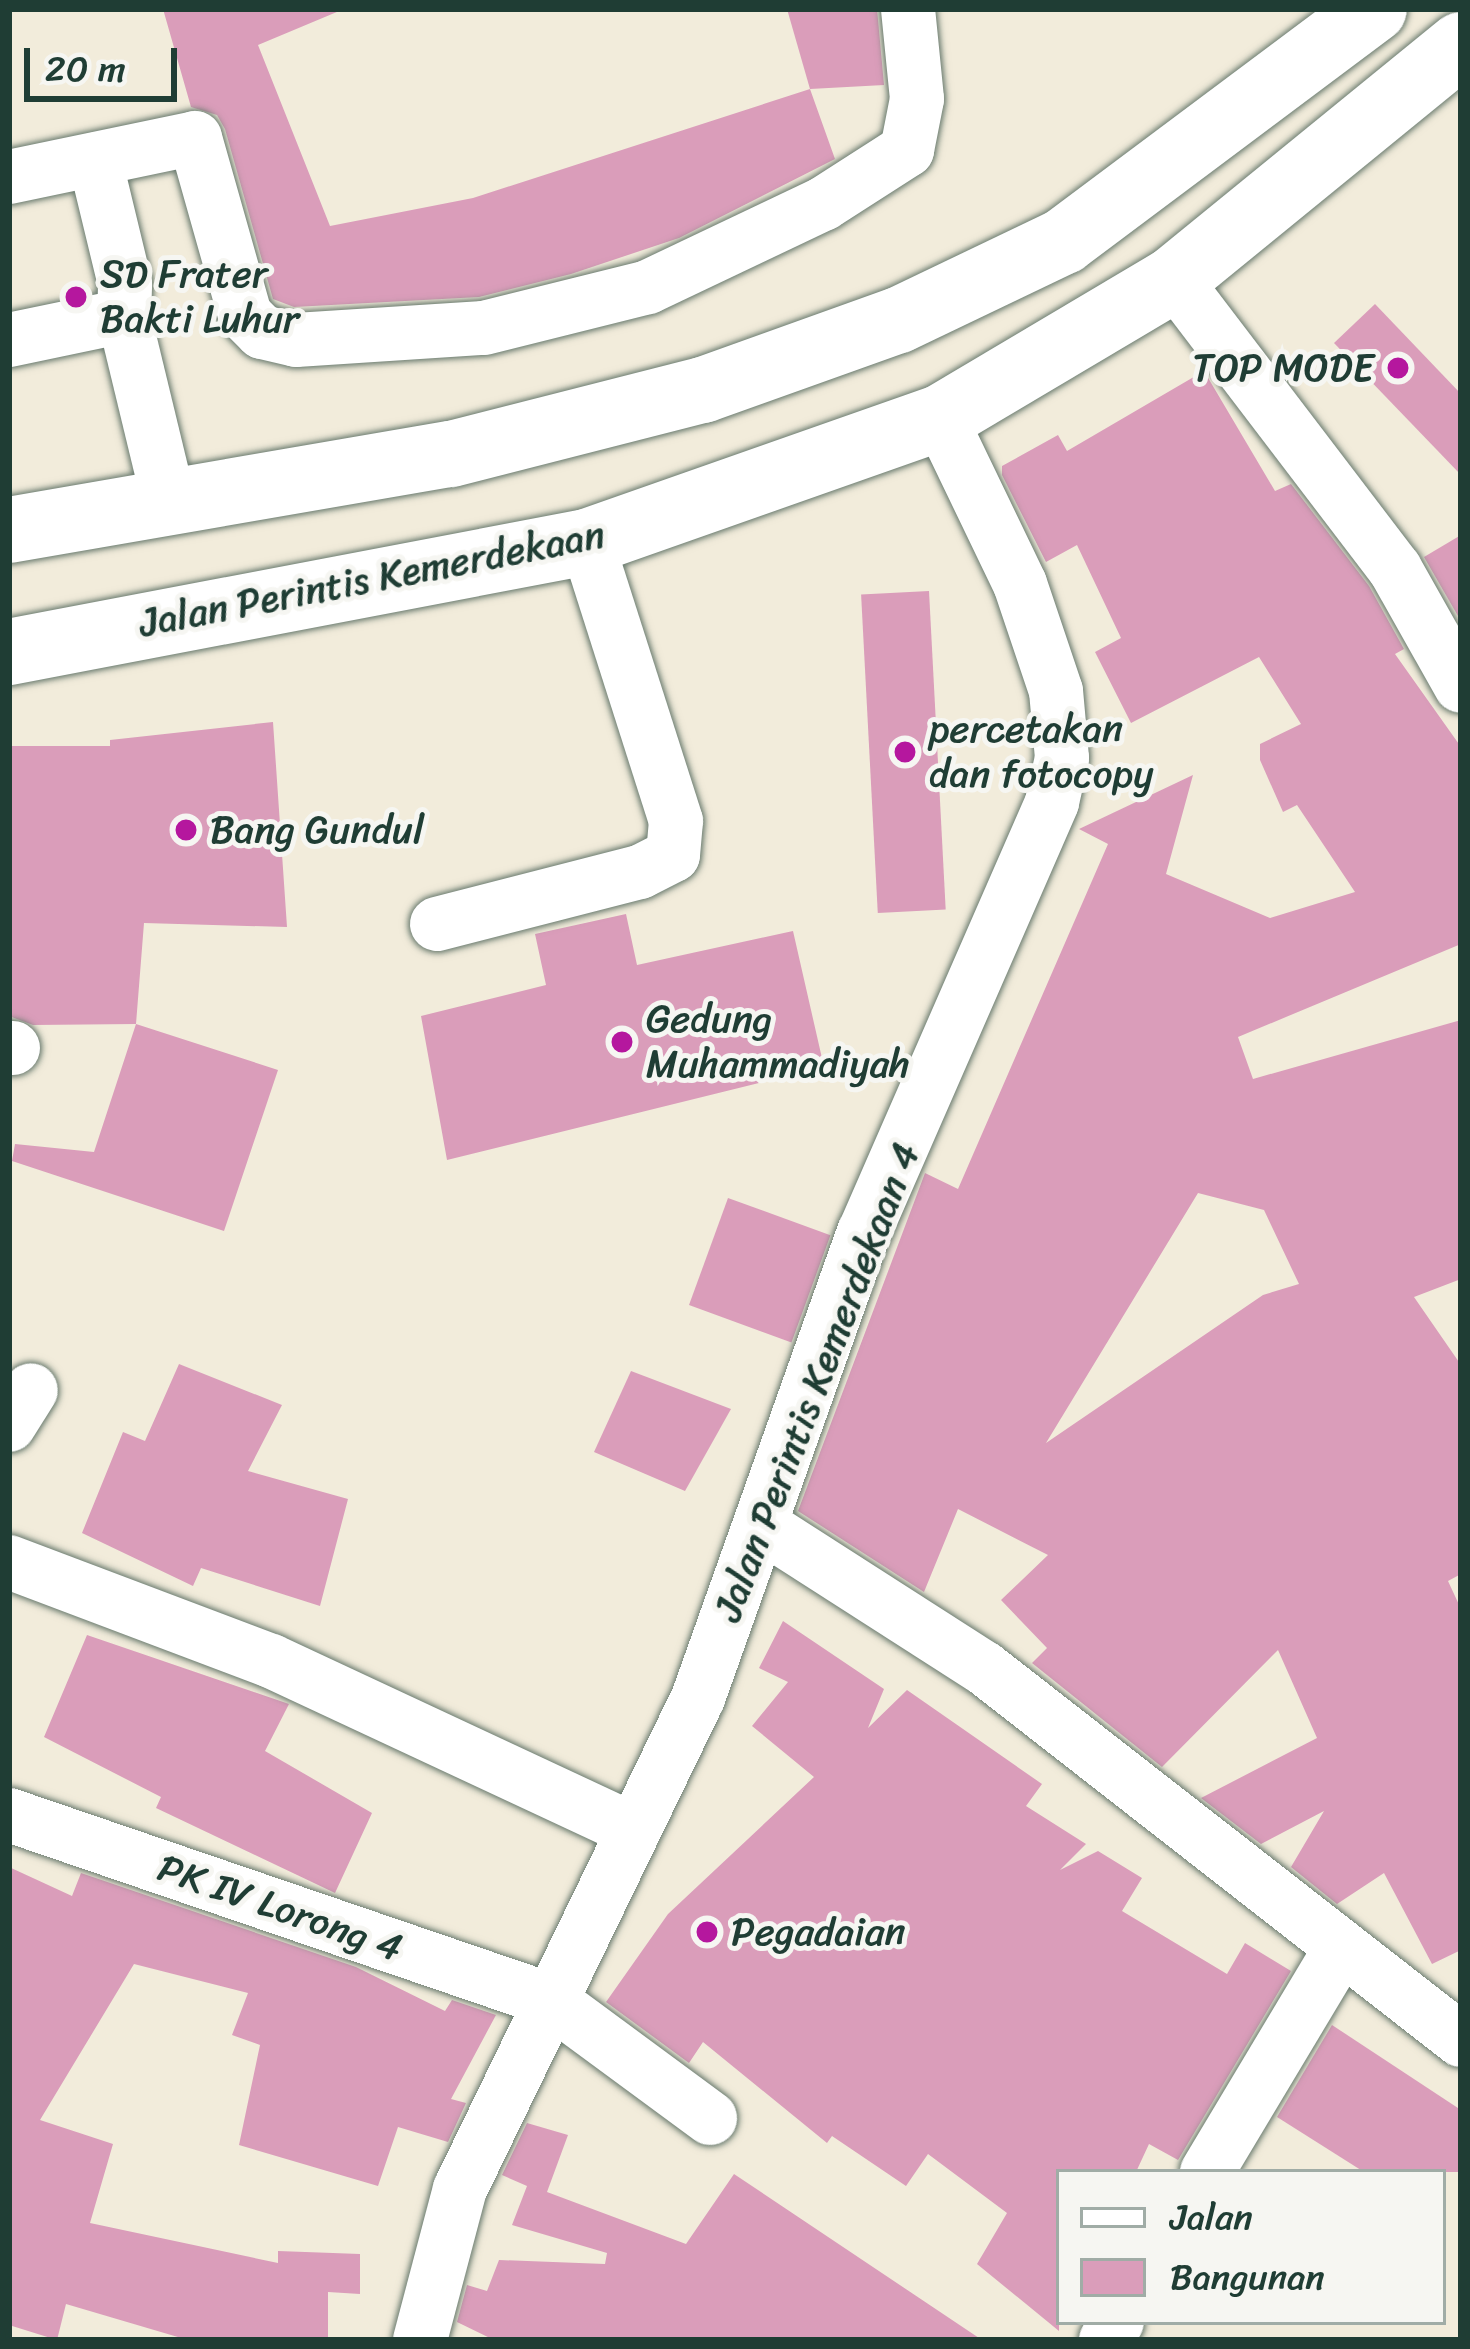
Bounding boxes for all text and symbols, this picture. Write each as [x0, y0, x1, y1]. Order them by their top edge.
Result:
scale bar [30, 24, 183, 98]
text: 20 m [45, 37, 126, 101]
place label: SD Frater Bakti Luhur [100, 252, 299, 343]
marker: SD Frater Bakti Luhur [63, 284, 89, 310]
place label: TOP MODE [1192, 345, 1374, 391]
marker: TOP MODE [1385, 355, 1411, 381]
street label: Jalan Perintis Kemerdekaan [134, 511, 610, 647]
place label: percetakan dan fotocopy [929, 707, 1154, 798]
marker: percetakan dan fotocopy [892, 739, 918, 765]
place label: Bang Gundul [210, 807, 424, 853]
marker: Bang Gundul [173, 817, 199, 843]
place label: Gedung Muhammadiyah [646, 997, 910, 1088]
marker: Gedung Muhammadiyah [609, 1029, 635, 1055]
street label: Jalan Perintis Kemerdekaan 4 [704, 1135, 930, 1629]
street label: PK IV Lorong 4 [152, 1844, 408, 1972]
place label: Pegadaian [731, 1909, 906, 1955]
marker: Pegadaian [694, 1919, 720, 1945]
legend [1056, 2169, 1446, 2325]
text: Jalan [1170, 2185, 1253, 2249]
text: Bangunan [1170, 2245, 1325, 2309]

